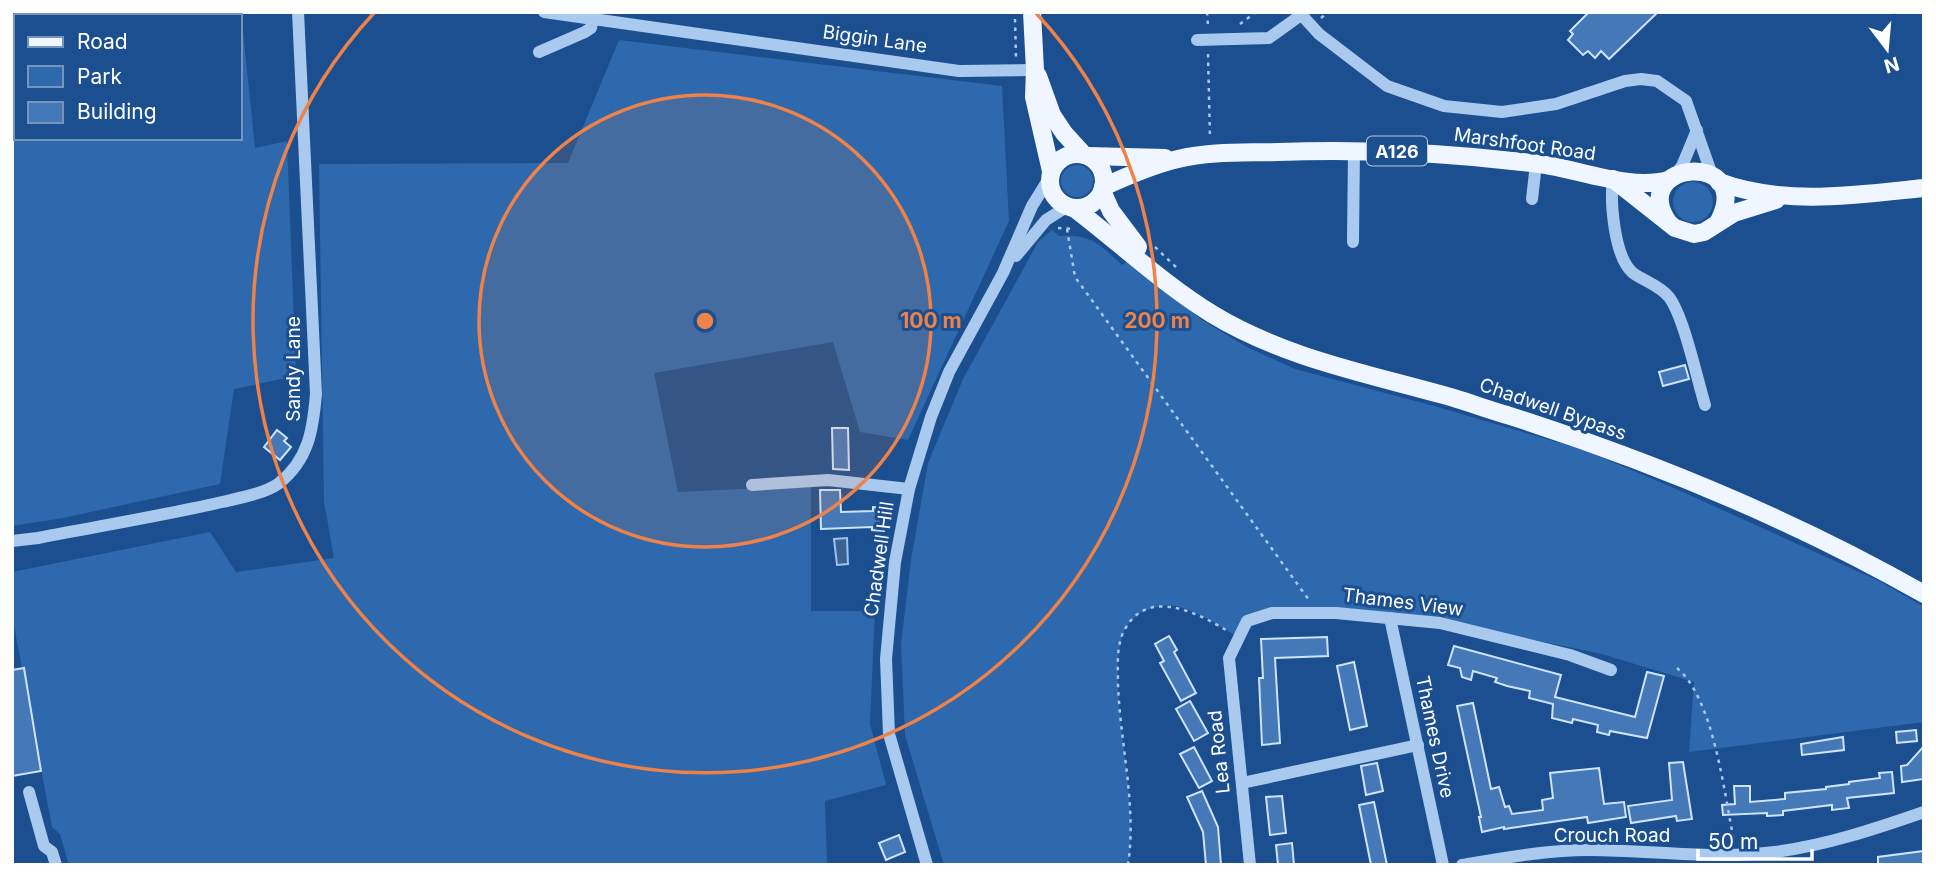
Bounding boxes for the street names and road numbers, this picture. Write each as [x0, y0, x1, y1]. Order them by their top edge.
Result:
street label: Biggin Lane [821, 20, 929, 58]
street label: Marshfoot Road [1453, 123, 1597, 165]
road number: A126 [1367, 136, 1427, 166]
street label: Sandy Lane [282, 316, 305, 422]
street label: Chadwell Bypass [1476, 373, 1630, 445]
street label: Chadwell Hill [860, 500, 898, 618]
street label: Thames View [1341, 583, 1465, 621]
street label: Thames Drive [1411, 674, 1459, 800]
street label: Lea Road [1203, 709, 1235, 795]
street label: Crouch Road [1554, 824, 1670, 847]

